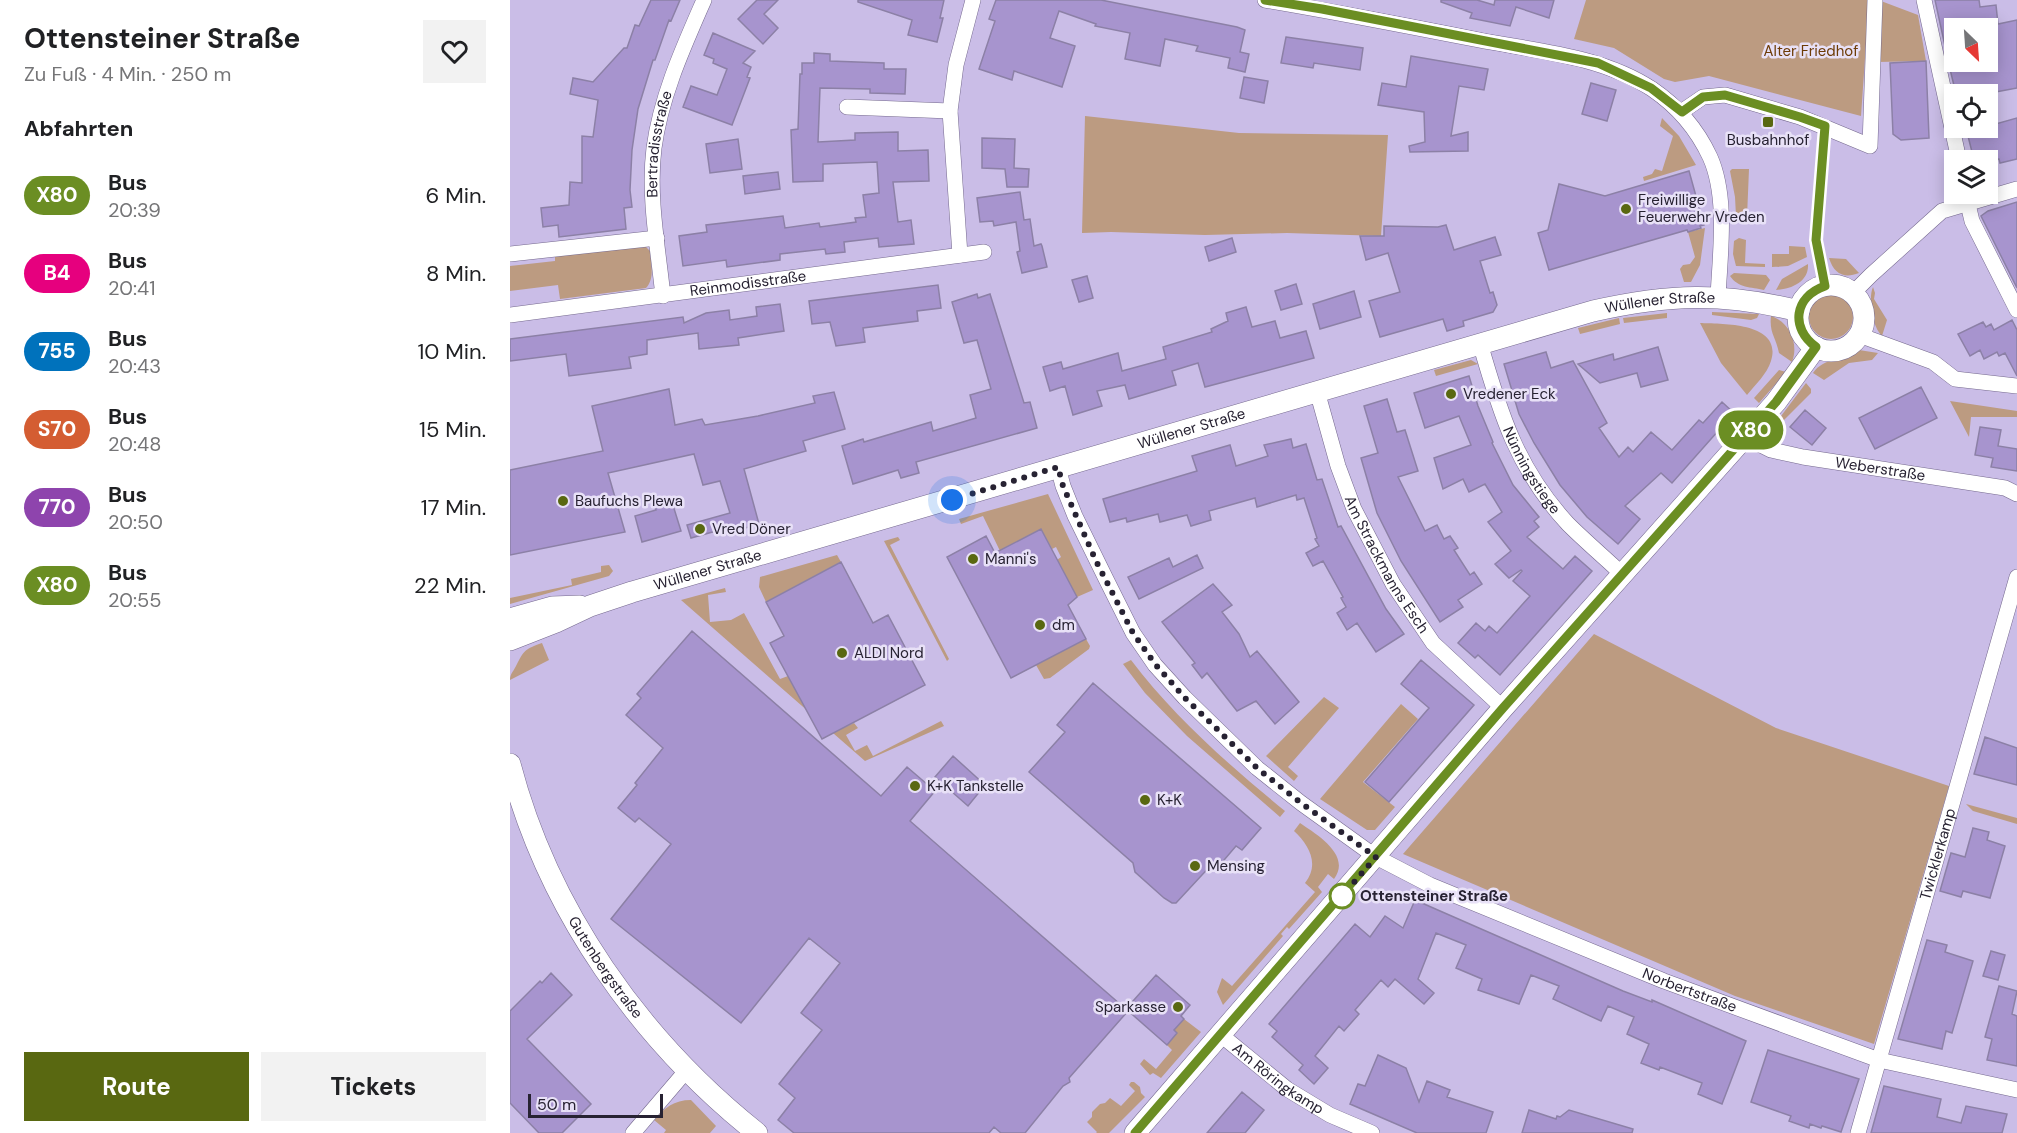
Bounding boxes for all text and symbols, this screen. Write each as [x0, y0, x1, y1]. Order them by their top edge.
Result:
north arrow [1944, 18, 1998, 72]
map controls [1944, 18, 1998, 204]
text: Ottensteiner Straße [24, 20, 300, 57]
button: heart [423, 20, 486, 83]
park label: Alter Friedhof [1764, 41, 1858, 61]
text: Zu Fuß · 4 Min. · 250 m [24, 61, 231, 87]
button: locate [1944, 84, 1998, 138]
street label: Bertradisstraße [642, 88, 677, 198]
text: Abfahrten [24, 114, 133, 143]
marker: Busbahnhof [1761, 115, 1775, 129]
place label: Busbahnhof [1727, 130, 1809, 150]
button: layers [1944, 150, 1998, 204]
text: Bus [108, 168, 147, 197]
text: X80 [36, 181, 78, 209]
text: 6 Min. [426, 181, 486, 210]
place label: Freiwillige Feuerwehr Vreden [1638, 190, 1765, 227]
text: 20:39 [108, 197, 161, 223]
marker: Freiwillige Feuerwehr Vreden [1619, 202, 1633, 216]
text: Bus [108, 246, 147, 275]
text: B4 [43, 259, 71, 287]
text: 8 Min. [426, 259, 486, 288]
street label: Reinmodisstraße [689, 266, 807, 301]
text: 20:41 [108, 275, 155, 301]
street label: Wüllener Straße [1603, 287, 1715, 318]
text: Bus [108, 324, 147, 353]
text: 755 [39, 337, 75, 365]
text: 10 Min. [417, 337, 486, 366]
text: 20:43 [108, 353, 161, 379]
place label: Vredener Eck [1463, 384, 1556, 404]
marker: Vredener Eck [1444, 387, 1458, 401]
text: Bus [108, 402, 147, 431]
street label: Wüllener Straße [1135, 403, 1248, 454]
line badge: X80 [1716, 410, 1786, 450]
text: S70 [38, 415, 76, 443]
text: 15 Min. [419, 415, 486, 444]
text: X80 [1730, 416, 1772, 444]
street label: Nünningstiege [1498, 423, 1565, 518]
text: 20:48 [108, 431, 161, 457]
street label: Weberstraße [1834, 452, 1927, 486]
text: Bus [108, 480, 147, 509]
your location [937, 485, 967, 515]
place label: Baufuchs Plewa [575, 491, 683, 511]
text: 770 [38, 493, 76, 521]
text: 17 Min. [421, 493, 486, 522]
street label: Am Strackmanns Esch [1340, 493, 1433, 637]
marker: Baufuchs Plewa [556, 494, 570, 508]
text: 20:50 [108, 509, 163, 535]
place label: Vred Döner [712, 519, 791, 539]
marker: Vred Döner [693, 522, 707, 536]
street label: Wüllener Straße [651, 545, 764, 595]
place label: Manni's [985, 549, 1037, 569]
marker: Manni's [966, 552, 980, 566]
text: Bus [108, 558, 147, 587]
text: X80 [36, 571, 78, 599]
text: 22 Min. [414, 571, 486, 600]
text: 20:55 [108, 587, 161, 613]
place label: dm [1052, 615, 1075, 635]
marker: dm [1033, 618, 1047, 632]
place label: ALDI Nord [854, 643, 924, 663]
marker: ALDI Nord [835, 646, 849, 660]
place label: K+K Tankstelle [927, 776, 1024, 796]
marker: K+K Tankstelle [908, 779, 922, 793]
place label: K+K [1157, 790, 1182, 810]
marker: K+K [1138, 793, 1152, 807]
street label: Twicklerkamp [1915, 806, 1960, 902]
place label: Mensing [1207, 856, 1265, 876]
marker: Mensing [1188, 859, 1202, 873]
marker: Ottensteiner Straße [1329, 883, 1355, 909]
place label: Ottensteiner Straße [1360, 886, 1508, 906]
street label: Gutenbergstraße [564, 913, 647, 1023]
street label: Norbertstraße [1639, 963, 1740, 1017]
place label: Sparkasse [1095, 997, 1166, 1017]
marker: Sparkasse [1171, 1000, 1185, 1014]
street label: Am Röringkamp [1228, 1038, 1328, 1119]
button: Route [24, 1052, 249, 1121]
button: Tickets [261, 1052, 486, 1121]
scale bar [528, 1091, 663, 1118]
text: 50 m [537, 1094, 576, 1115]

